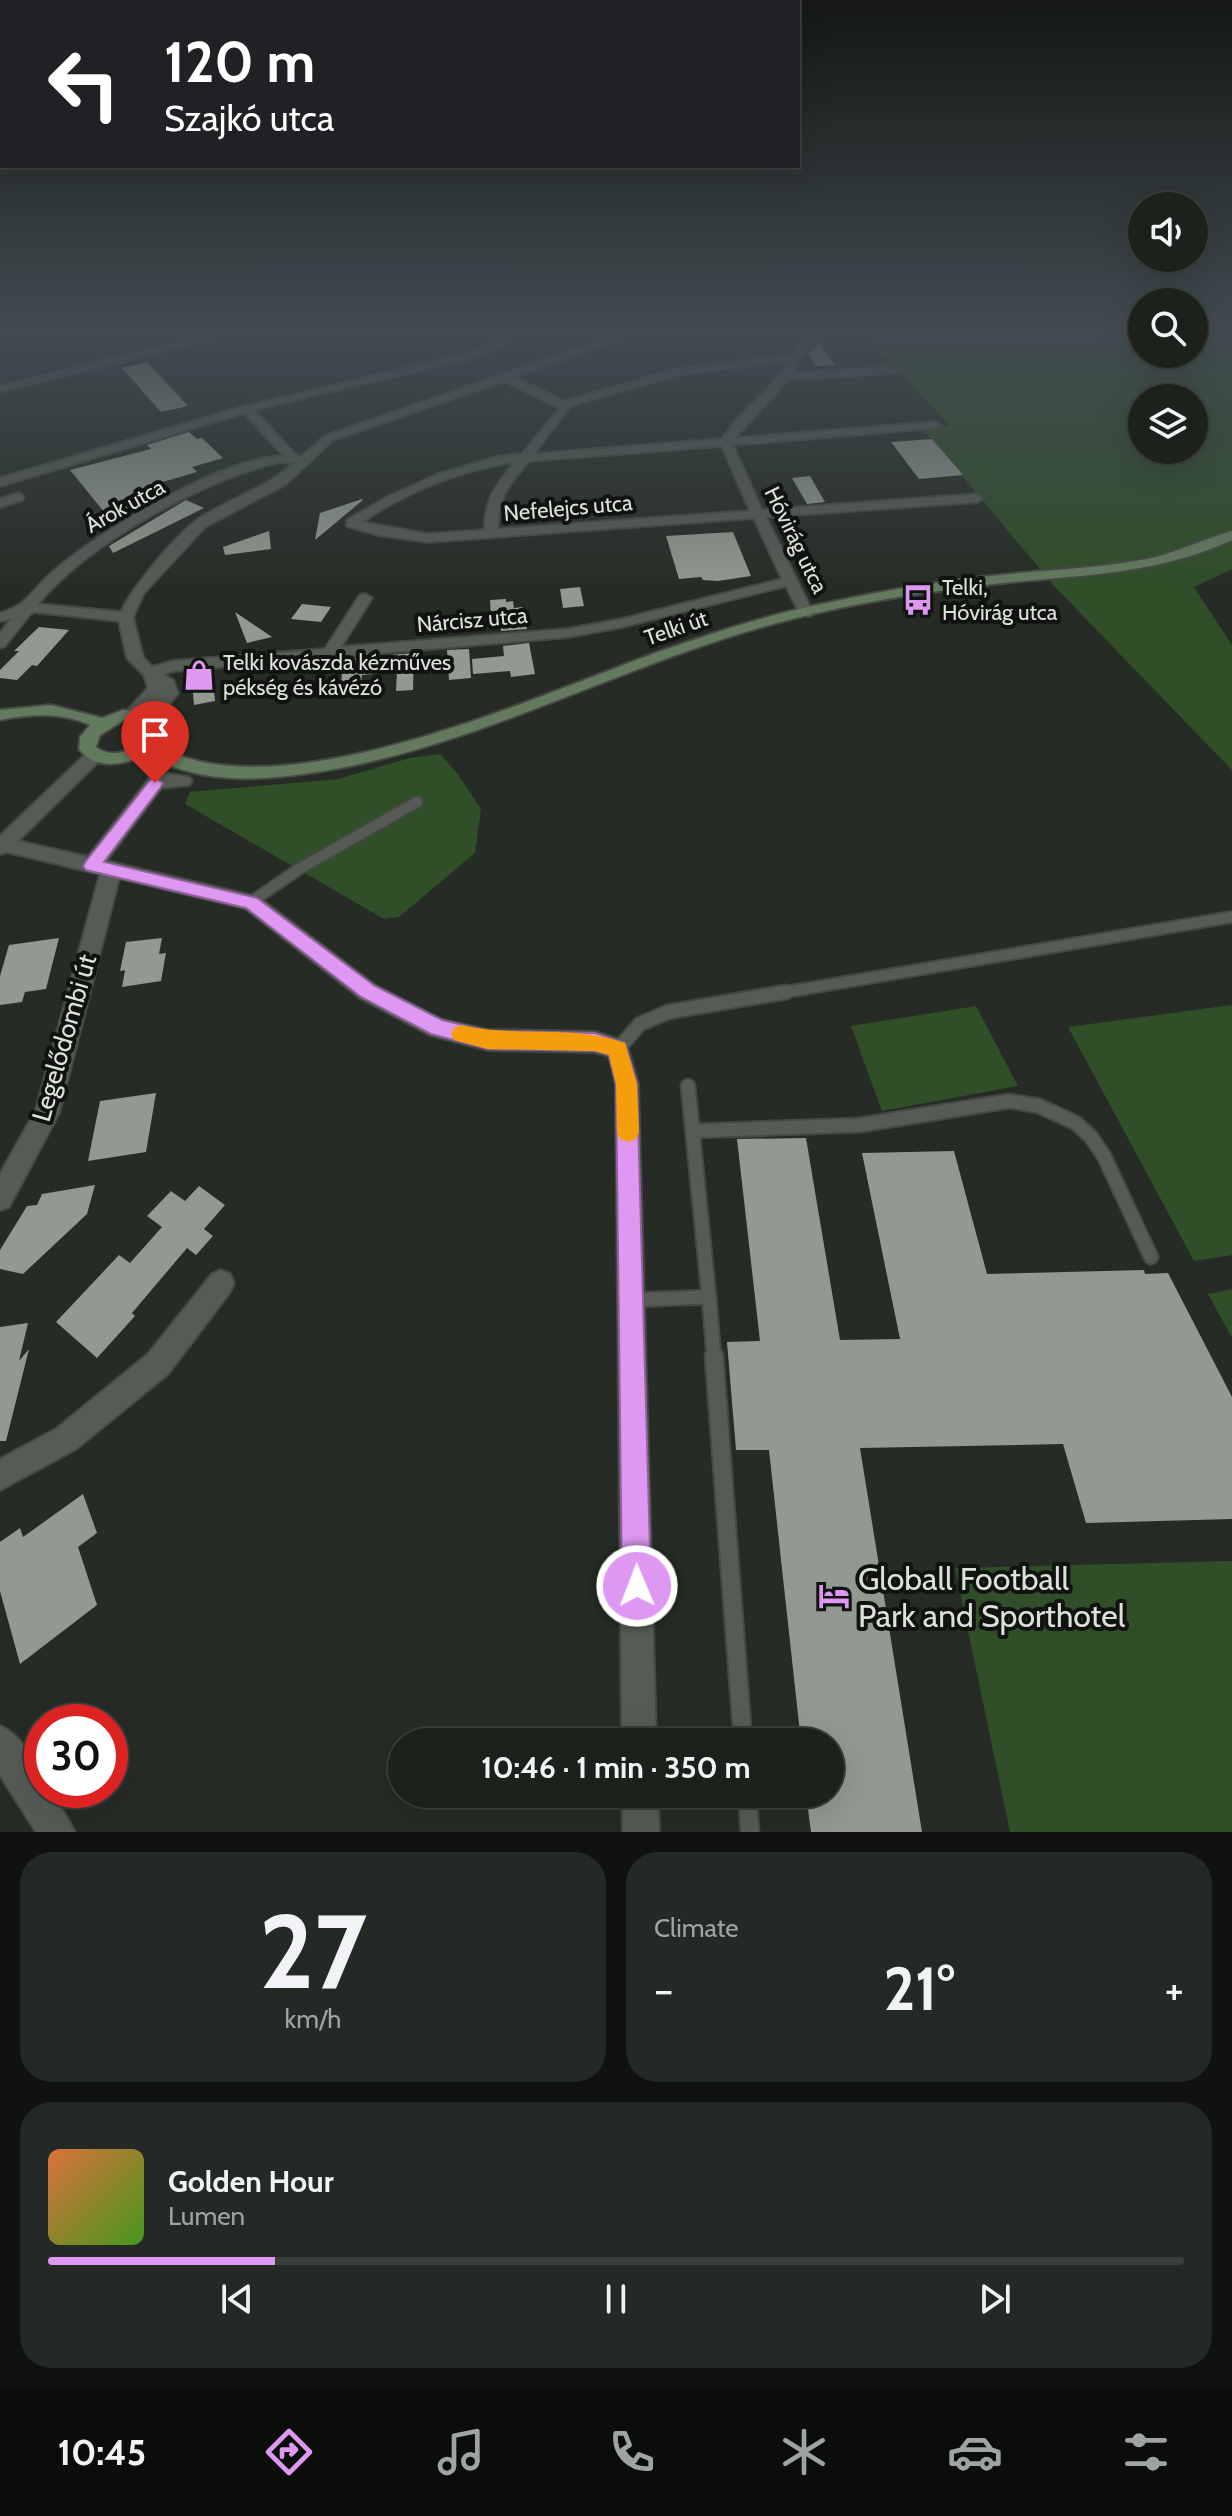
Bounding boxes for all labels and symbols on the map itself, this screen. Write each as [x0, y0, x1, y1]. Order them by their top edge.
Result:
street label: Árok utca [81, 473, 170, 539]
street label: Hóvirág utca [759, 482, 834, 598]
street label: Nefelejcs utca [502, 489, 634, 527]
place label: Telki, Hóvirág utca [942, 574, 1058, 626]
bus stop icon: Telki, Hóvirág utca [901, 583, 935, 617]
street label: Nárcisz utca [416, 602, 529, 638]
street label: Telki út [641, 604, 712, 651]
place label: Telki kovászda kézműves pékség és kávézó [223, 649, 451, 701]
shop icon: Telki kovászda kézműves pékség és kávézó [182, 658, 216, 692]
pin [121, 701, 189, 783]
street label: Legelődombi út [25, 950, 103, 1125]
position arrow [595, 1544, 679, 1628]
place label: Globall Football Park and Sporthotel [858, 1559, 1126, 1635]
hotel icon: Globall Football Park and Sporthotel [817, 1579, 851, 1613]
speed limit sign: 30 [24, 1704, 128, 1808]

